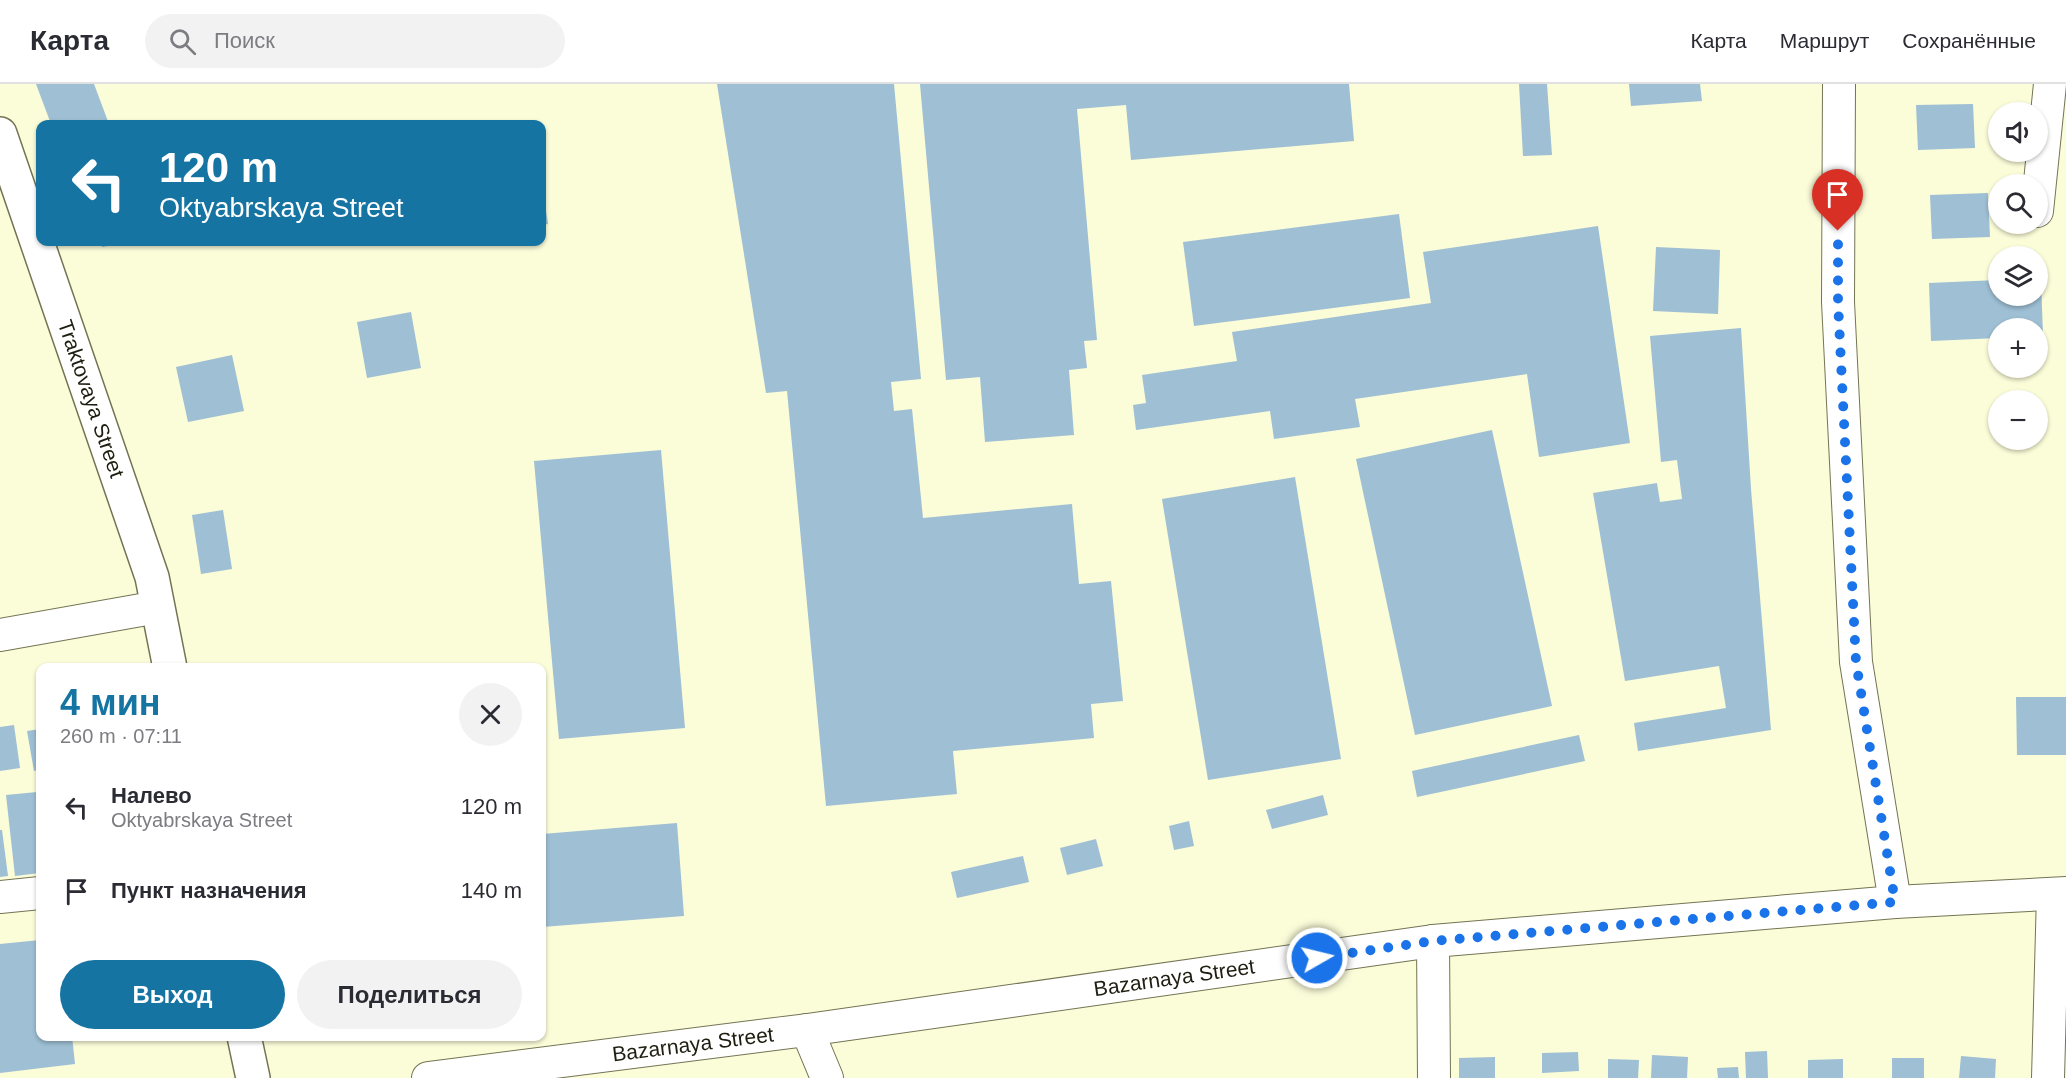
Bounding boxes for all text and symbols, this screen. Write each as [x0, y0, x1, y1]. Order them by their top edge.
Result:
search box [145, 14, 565, 68]
text: Карта [30, 25, 109, 56]
icon: search [166, 25, 199, 58]
text: Поиск [214, 28, 275, 53]
text: Карта [1691, 29, 1747, 52]
text: Маршрут [1780, 29, 1869, 52]
text: Сохранённые [1902, 29, 2036, 52]
map controls [1988, 102, 2048, 450]
button: sound [1988, 102, 2048, 162]
icon: left [60, 144, 138, 222]
text: 120 m [159, 144, 278, 191]
pin [1812, 169, 1863, 231]
button: search [1988, 174, 2048, 234]
icon: arrive [1821, 178, 1854, 211]
text: Oktyabrskaya Street [159, 193, 404, 223]
button: layers [1988, 246, 2048, 306]
street label: Traktovaya Street [54, 317, 129, 481]
button: + [1988, 318, 2048, 378]
button: − [1988, 390, 2048, 450]
text: 4 мин [60, 682, 161, 723]
button: close [459, 683, 522, 746]
text: 260 m · 07:11 [60, 725, 182, 747]
text: Налево [111, 783, 192, 808]
icon: left [60, 791, 93, 824]
text: 120 m [461, 794, 522, 819]
text: Oktyabrskaya Street [111, 809, 292, 831]
icon: arrive [60, 875, 93, 908]
text: Пункт назначения [111, 878, 307, 903]
text: 140 m [461, 878, 522, 903]
position arrow [1285, 926, 1349, 990]
street label: Bazarnaya Street [1092, 954, 1256, 1000]
button: Выход [60, 960, 285, 1029]
button: Поделиться [297, 960, 522, 1029]
street label: Bazarnaya Street [611, 1022, 775, 1066]

